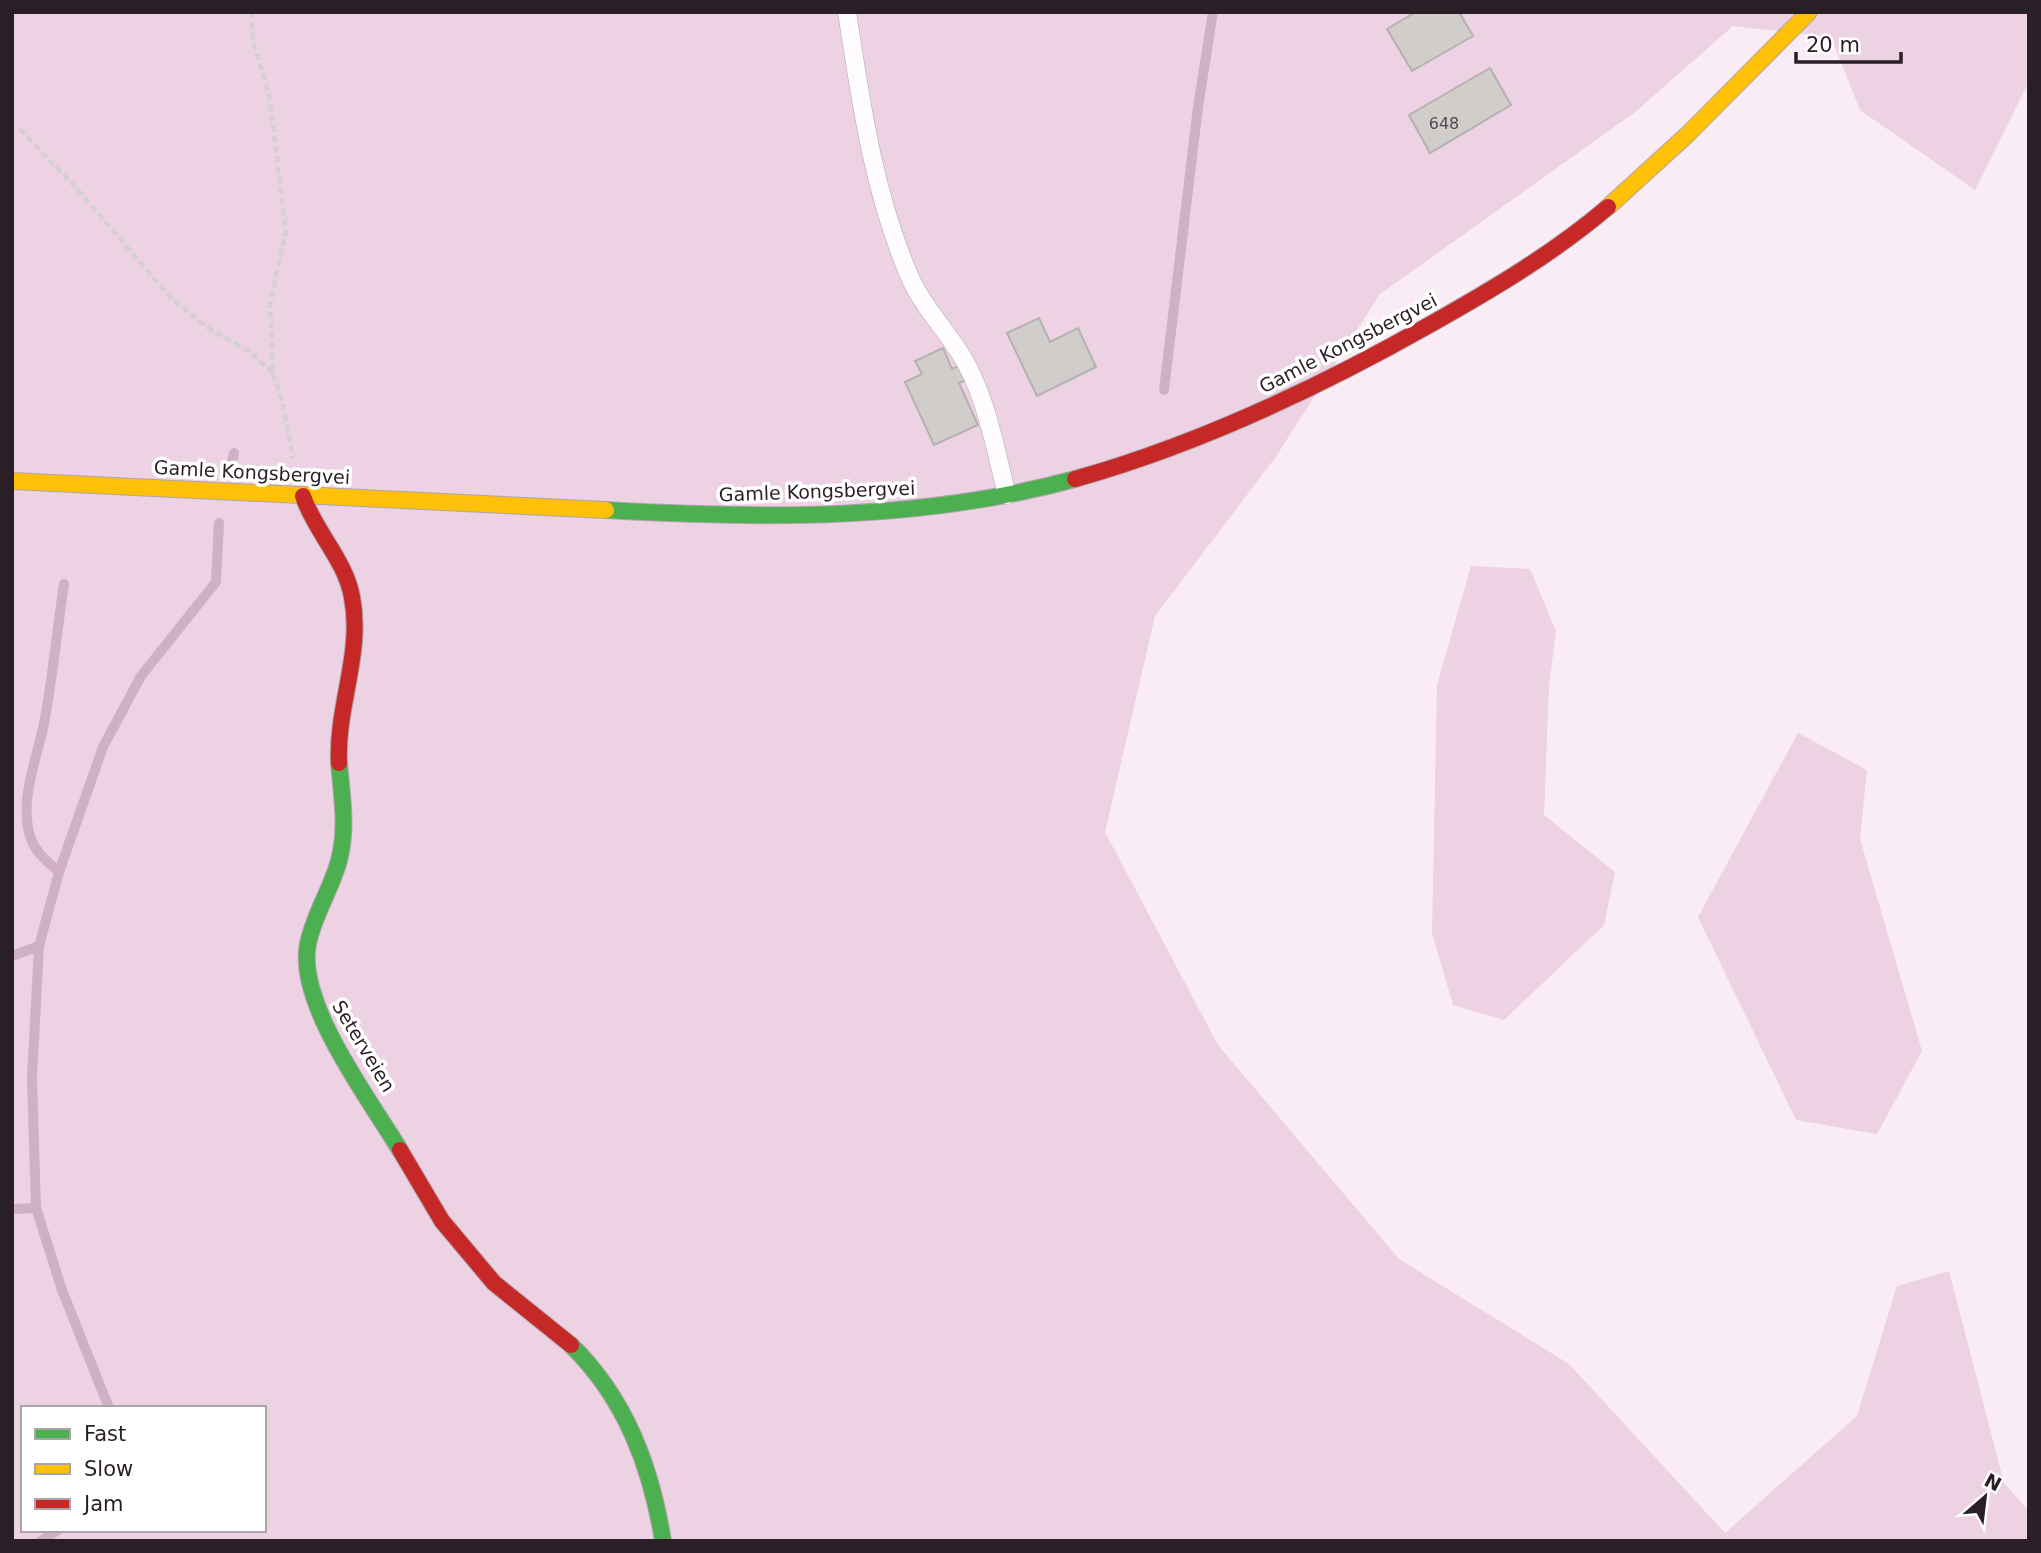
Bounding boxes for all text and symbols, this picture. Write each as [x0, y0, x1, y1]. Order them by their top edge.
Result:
scale bar [1796, 21, 1901, 65]
text: 20 m [1806, 33, 1860, 57]
house number: 648 [1429, 114, 1459, 133]
street label: Gamle Kongsbergvei [1255, 289, 1441, 397]
street label: Gamle Kongsbergvei [153, 456, 351, 488]
street label: Gamle Kongsbergvei [718, 477, 916, 505]
street label: Seterveien [328, 996, 400, 1096]
legend [21, 1406, 266, 1532]
text: Fast [84, 1422, 126, 1446]
text: Slow [84, 1457, 133, 1481]
north arrow [1950, 1462, 2020, 1532]
text: N [1981, 1469, 2005, 1495]
text: Jam [82, 1492, 124, 1516]

